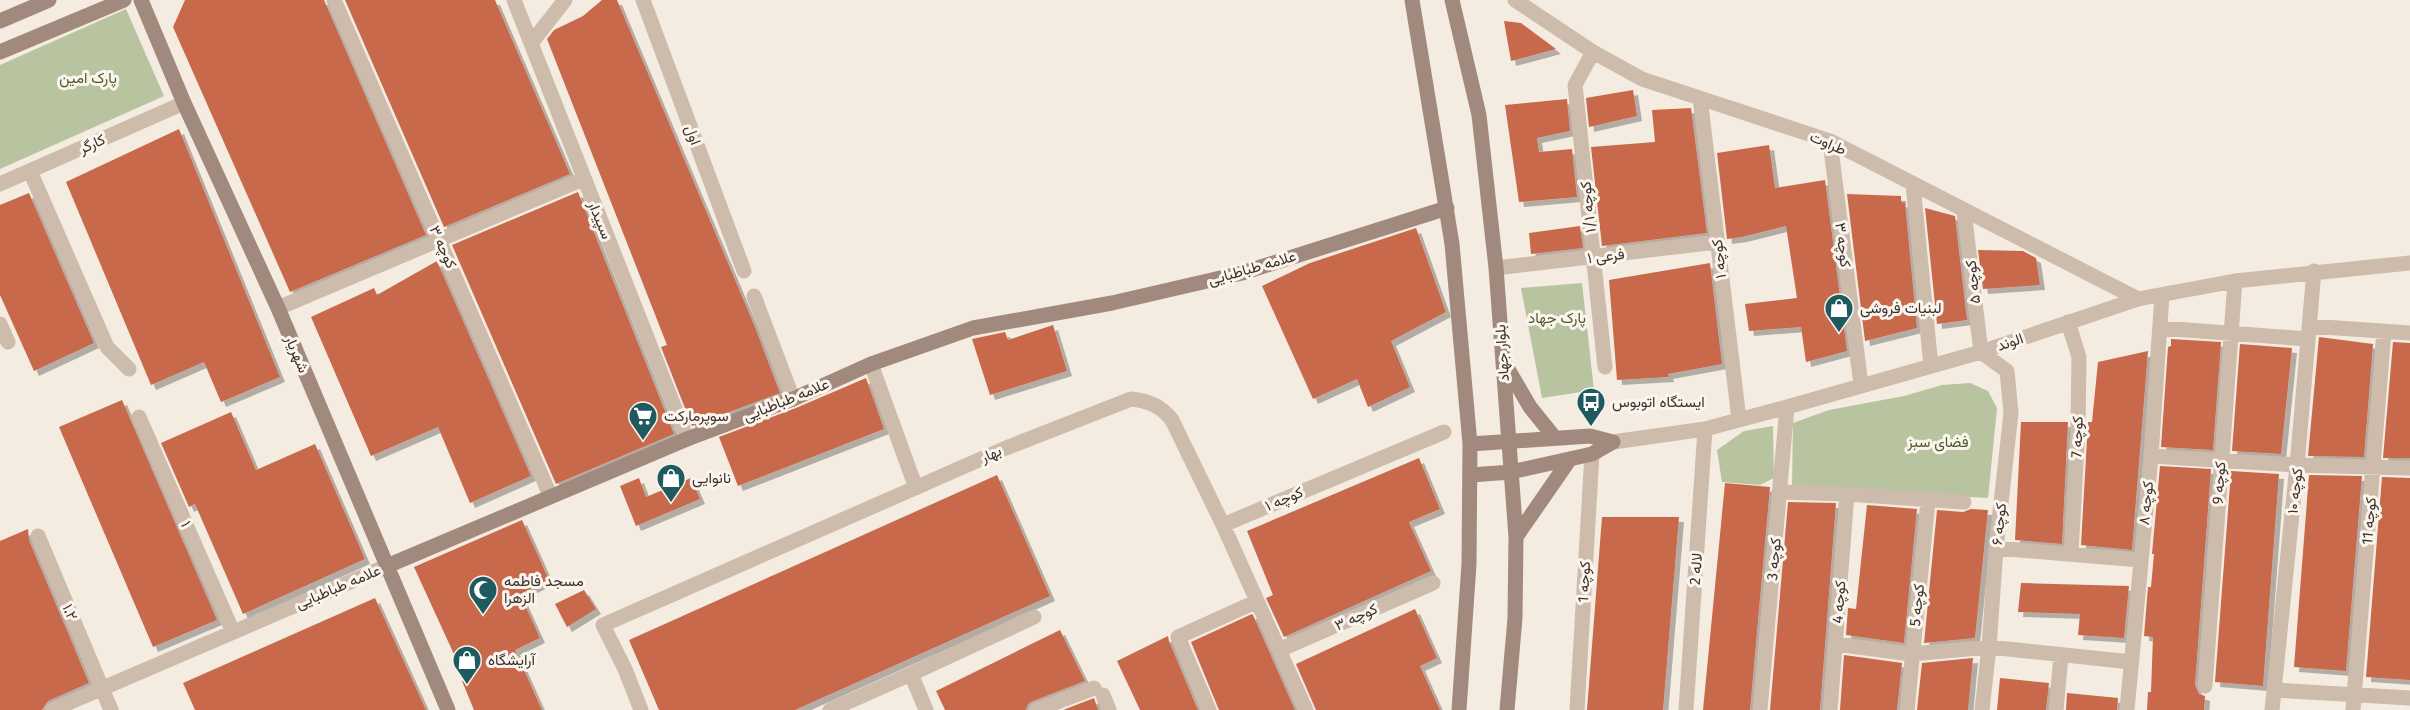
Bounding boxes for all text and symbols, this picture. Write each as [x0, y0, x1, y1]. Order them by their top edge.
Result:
park label: پارک امین [59, 69, 117, 88]
street label: اول [681, 123, 705, 147]
street label: طراوت [1807, 127, 1849, 159]
street label: کارگر [75, 130, 108, 158]
street label: کوچه ۱/۱ [1576, 180, 1601, 234]
street label: سپیدار [583, 197, 616, 242]
street label: کوچه ۳ [1830, 222, 1855, 269]
street label: کوچه ۳ [425, 223, 461, 272]
street label: کوچه ۱ [1708, 238, 1731, 280]
street label: فرعی ۱ [1586, 245, 1626, 268]
street label: علامه طباطبایی [1206, 247, 1299, 290]
street label: کوچه ۵ [1962, 259, 1985, 305]
shop icon: لبنیات فروشی [1823, 292, 1855, 334]
place label: لبنیات فروشی [1860, 299, 1942, 318]
park label: پارک جهاد [1528, 309, 1586, 328]
street label: بلوار جهاد [1491, 324, 1513, 382]
street label: الوند [1994, 329, 2026, 355]
street label: شهریار [281, 332, 313, 376]
street label: علامه طباطبایی [740, 375, 832, 426]
bus stop icon: ایستگاه اتوبوس [1575, 386, 1607, 428]
place label: ایستگاه اتوبوس [1612, 393, 1705, 412]
supermarket icon: سوپرمارکت [627, 400, 659, 442]
place label: سوپرمارکت [664, 407, 729, 426]
street label: کوچه 7 [2067, 415, 2088, 458]
park label: فضای سبز [1906, 433, 1969, 452]
street label: بهار [977, 442, 1004, 467]
street label: کوچه 9 [2209, 461, 2230, 505]
shop icon: نانوایی [655, 462, 687, 504]
street label: کوچه ۱۰ [2284, 467, 2307, 515]
place label: نانوایی [692, 469, 731, 488]
street label: کوچه ۸ [2135, 480, 2158, 526]
street label: کوچه ۱ [1262, 483, 1306, 516]
street label: کوچه 11 [2358, 496, 2381, 546]
street label: کوچه ۶ [1988, 502, 2011, 546]
street label: ۱ [177, 518, 195, 530]
street label: کوچه 3 [1763, 537, 1786, 581]
street label: لاله 2 [1686, 552, 1706, 586]
street label: کوچه 1 [1574, 560, 1595, 603]
street label: علامه طباطبایی [293, 561, 384, 614]
place label: مسجد فاطمه الزهرا [504, 572, 584, 607]
mosque icon: مسجد فاطمه الزهرا [467, 574, 499, 616]
street label: کوچه 4 [1829, 580, 1851, 624]
street label: کوچه 5 [1906, 583, 1929, 627]
street label: کوچه ۳ [1332, 599, 1381, 635]
street label: ۱.۲ [59, 601, 81, 623]
shop icon: آرایشگاه [451, 644, 483, 686]
place label: آرایشگاه [488, 651, 536, 669]

